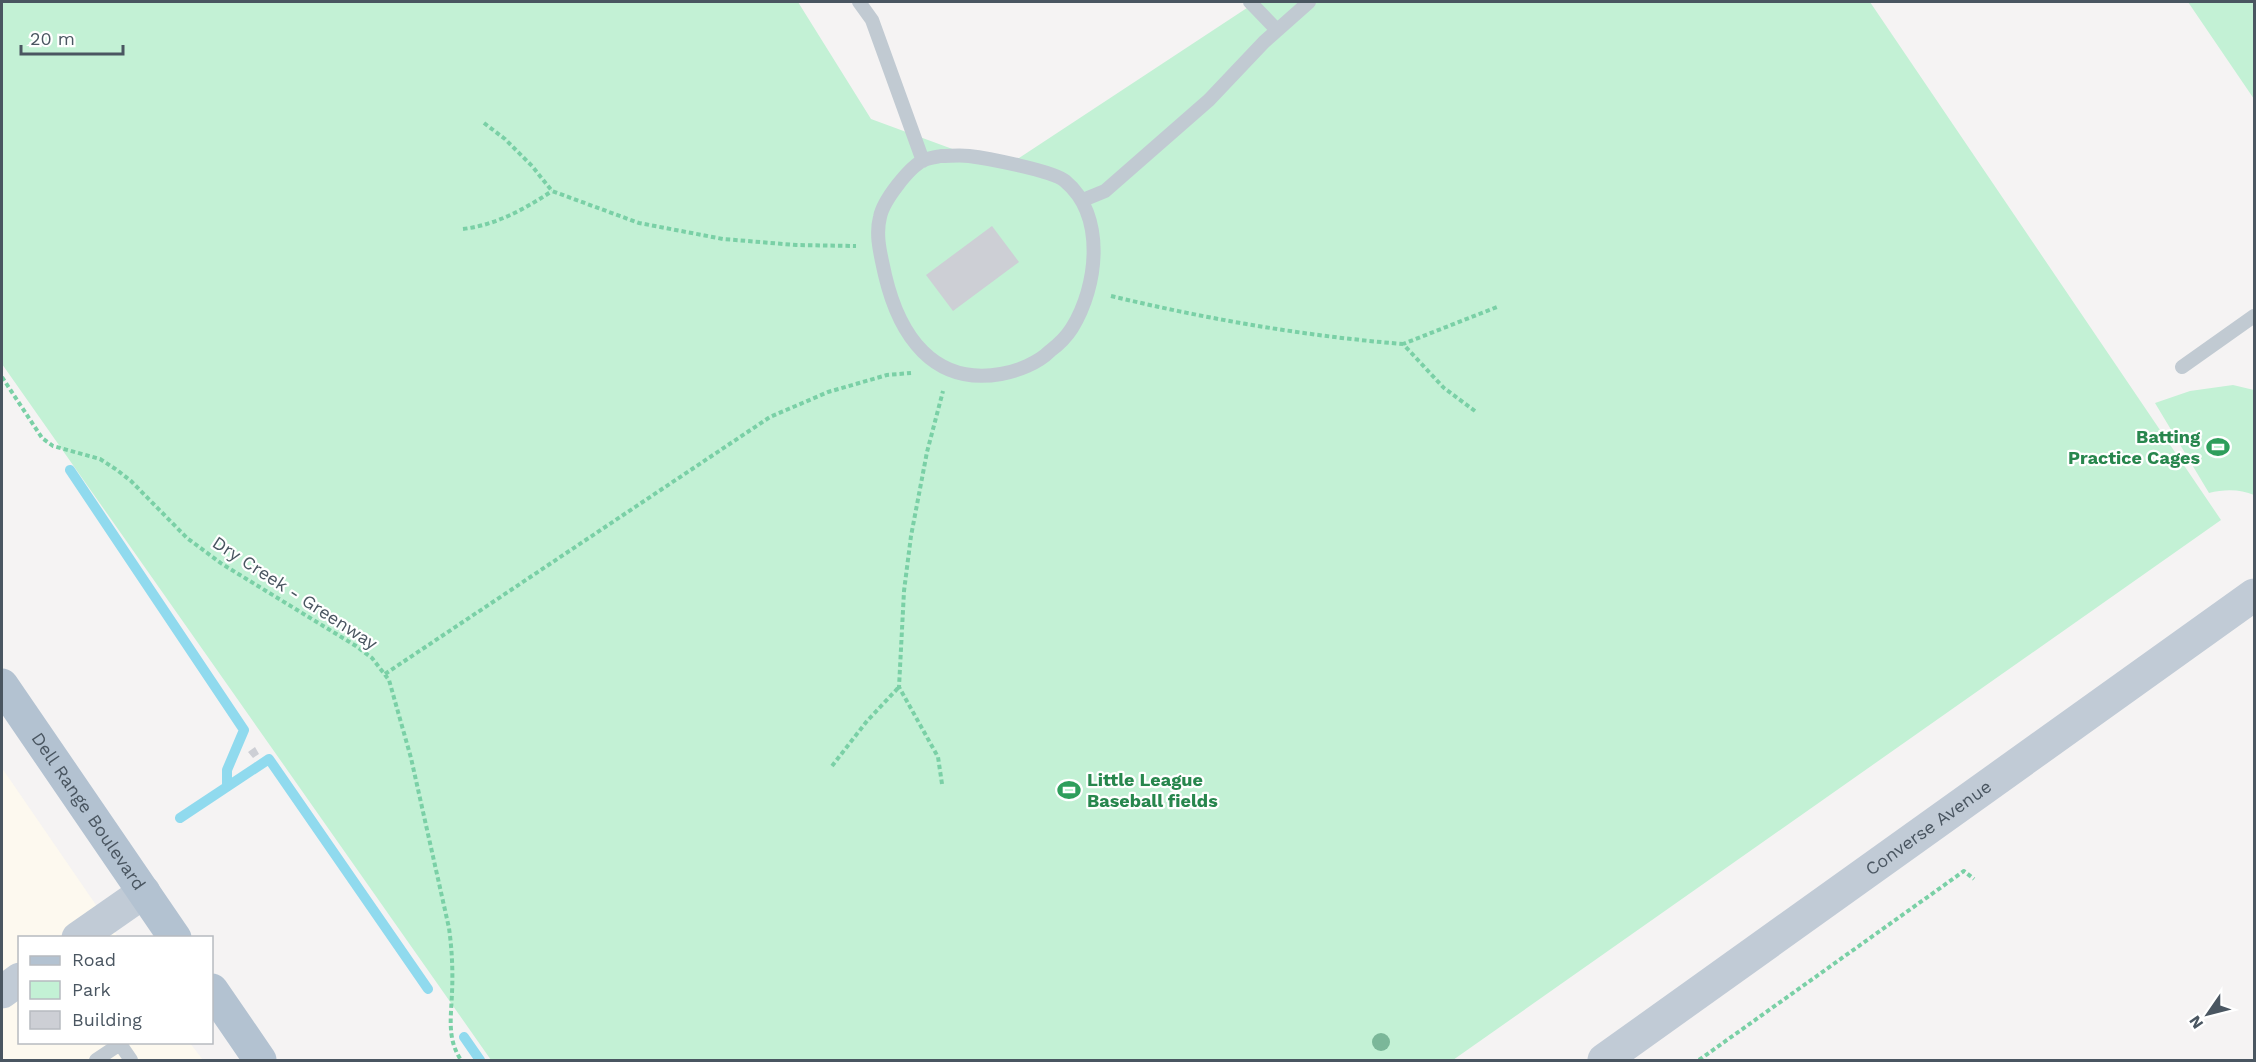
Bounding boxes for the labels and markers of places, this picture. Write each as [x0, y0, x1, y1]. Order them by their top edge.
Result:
place label: Batting Practice Cages [2068, 426, 2201, 468]
sports icon: Batting Practice Cages [2205, 434, 2231, 460]
place label: Little League Baseball fields [1087, 769, 1218, 811]
sports icon: Little League Baseball fields [1056, 777, 1082, 803]

